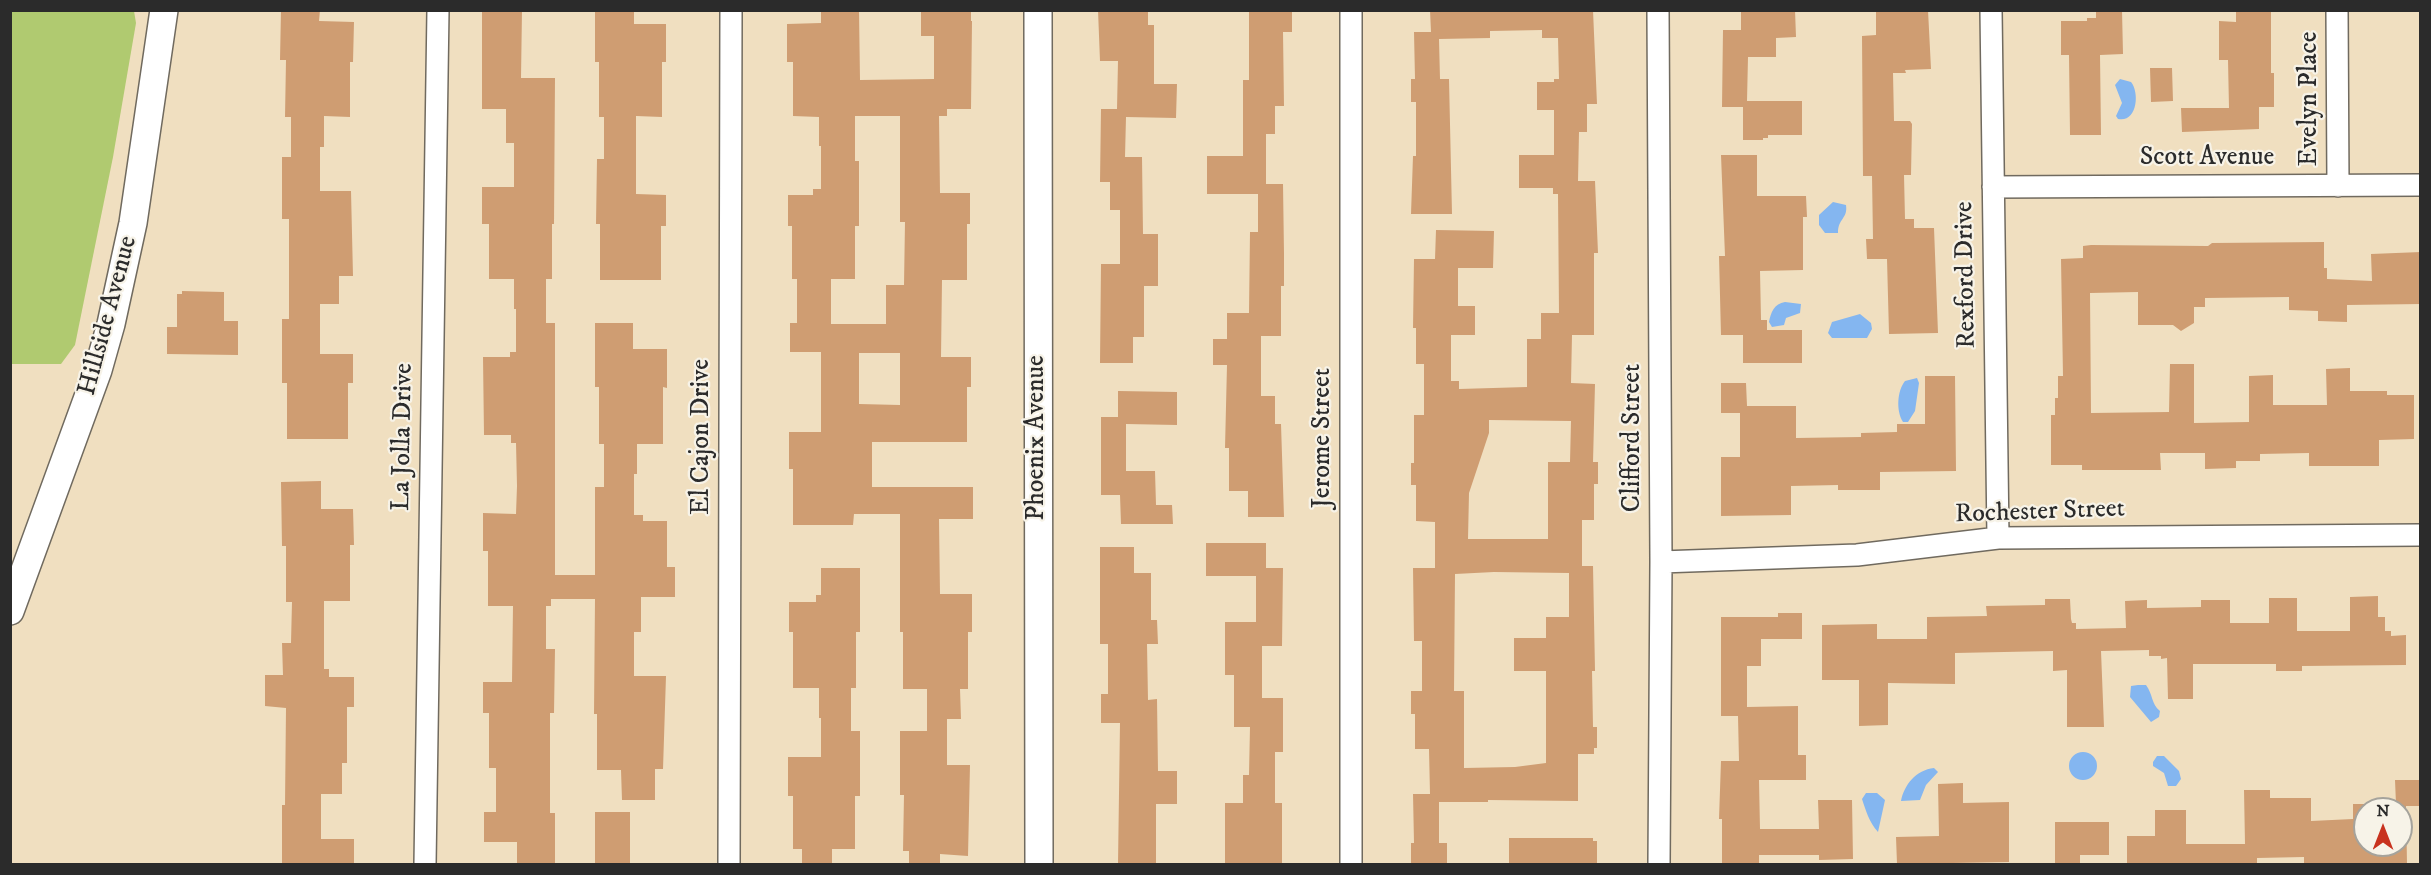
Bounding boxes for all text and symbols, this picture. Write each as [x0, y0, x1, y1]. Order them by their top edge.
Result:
street label: Evelyn Place [2295, 32, 2327, 166]
street label: Scott Avenue [2140, 143, 2274, 175]
street label: Rexford Drive [1950, 201, 1984, 349]
street label: Hillside Avenue [73, 233, 145, 399]
street label: Phoenix Avenue [1022, 355, 1054, 521]
street label: El Cajon Drive [687, 359, 719, 515]
street label: La Jolla Drive [387, 363, 421, 511]
street label: Clifford Street [1618, 364, 1650, 512]
street label: Jerome Street [1308, 368, 1340, 508]
street label: Rochester Street [1955, 494, 2125, 532]
north arrow [2353, 797, 2413, 857]
text: N [2376, 801, 2390, 821]

